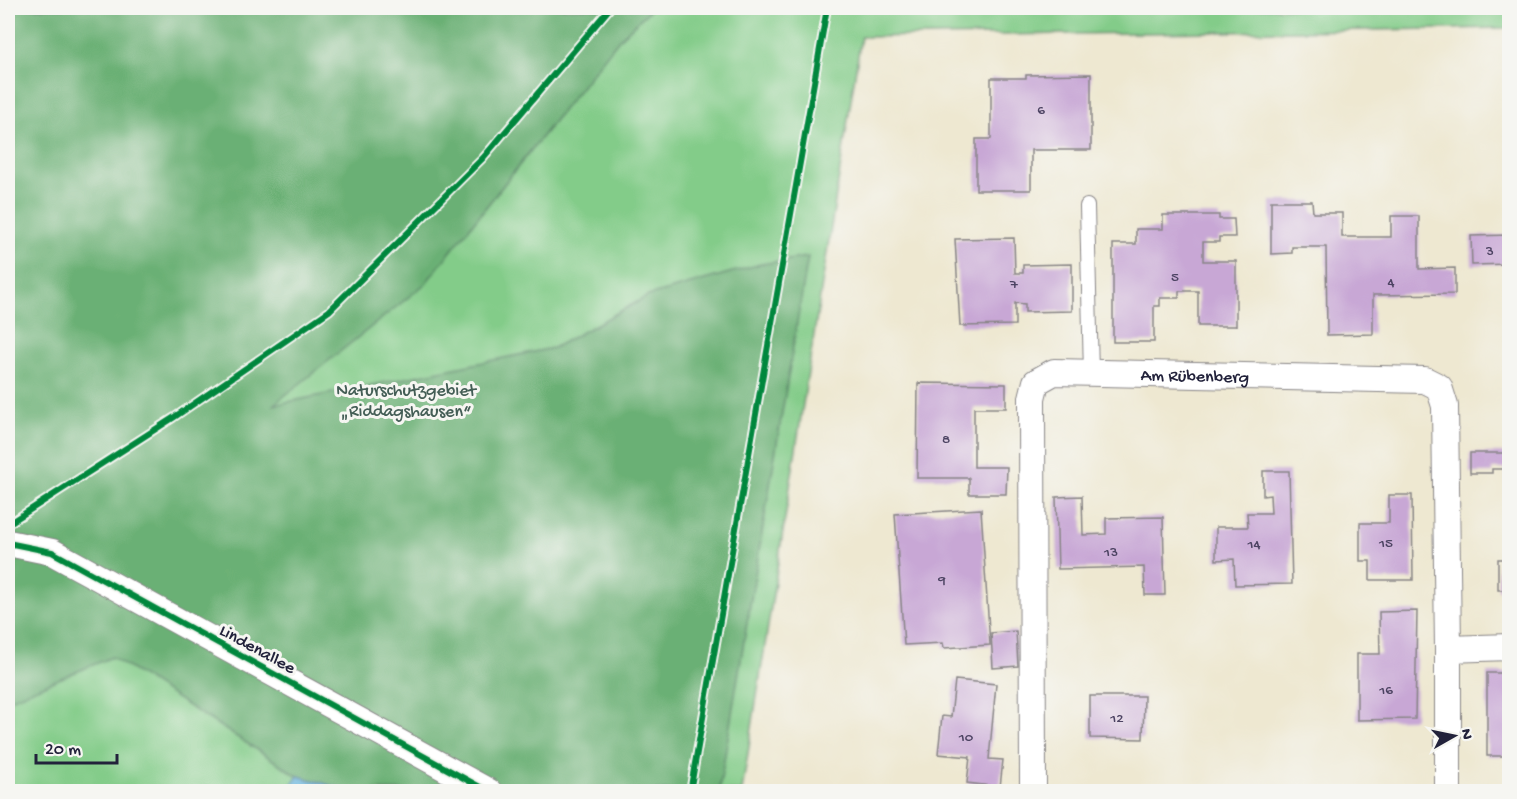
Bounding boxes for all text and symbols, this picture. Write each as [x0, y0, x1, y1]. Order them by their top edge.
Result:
house number: 6 [1037, 102, 1045, 120]
house number: 3 [1485, 243, 1494, 261]
house number: 5 [1171, 269, 1179, 287]
house number: 4 [1387, 274, 1395, 292]
house number: 7 [1009, 276, 1019, 294]
street label: Am Rübenberg [1140, 366, 1249, 389]
park label: Naturschutzgebiet „Riddagshausen“ [336, 381, 477, 423]
house number: 8 [942, 431, 950, 449]
house number: 15 [1378, 535, 1393, 553]
house number: 14 [1246, 536, 1261, 554]
house number: 13 [1103, 544, 1118, 562]
house number: 9 [937, 572, 946, 590]
street label: Lindenallee [215, 621, 299, 680]
house number: 16 [1378, 682, 1393, 700]
north arrow [1424, 706, 1484, 766]
house number: 12 [1109, 710, 1124, 728]
scale bar [36, 727, 117, 765]
text: N [1455, 728, 1476, 741]
house number: 10 [958, 729, 974, 747]
text: 20 m [45, 740, 81, 761]

